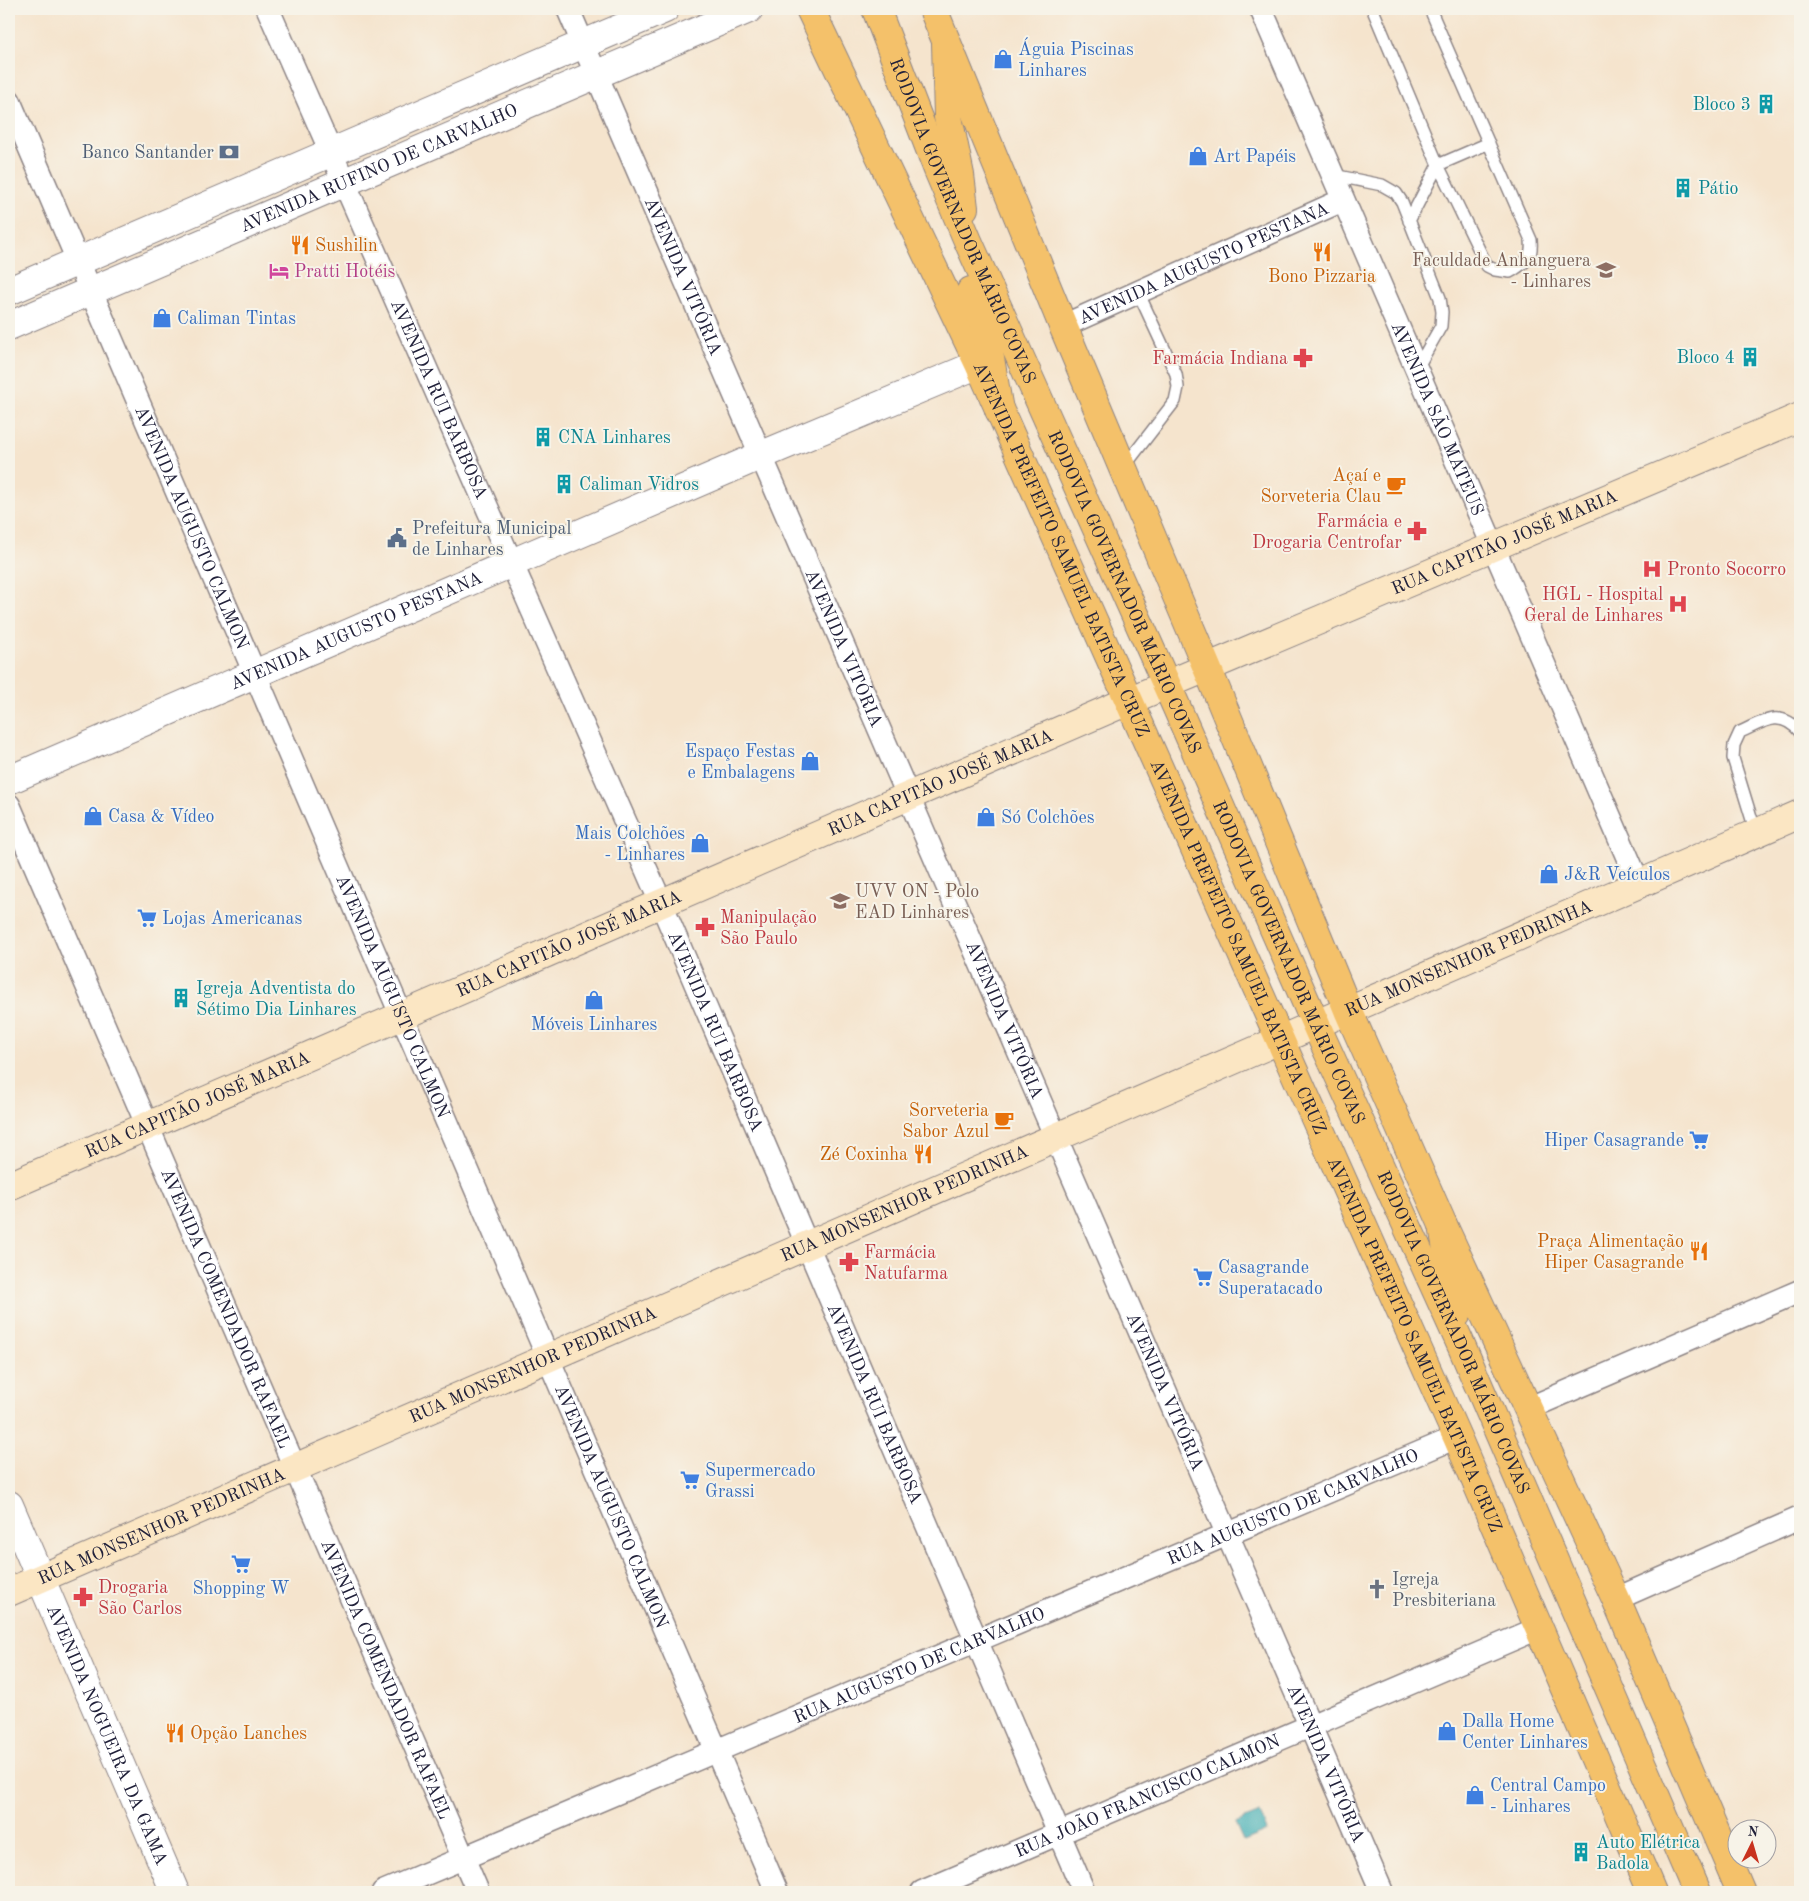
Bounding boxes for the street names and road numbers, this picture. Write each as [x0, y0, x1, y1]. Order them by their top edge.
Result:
street label: RODOVIA GOVERNADOR MÁRIO COVAS [886, 56, 1039, 387]
street label: AVENIDA RUFINO DE CARVALHO [237, 101, 520, 236]
street label: AVENIDA VITÓRIA [641, 195, 725, 358]
street label: AVENIDA AUGUSTO PESTANA [1076, 200, 1332, 328]
street label: AVENIDA RUI BARBOSA [387, 297, 490, 502]
street label: AVENIDA SÃO MATEUS [1387, 319, 1487, 518]
street label: AVENIDA PREFEITO SAMUEL BATISTA CRUZ [969, 360, 1152, 740]
street label: AVENIDA AUGUSTO CALMON [131, 403, 251, 652]
street label: RODOVIA GOVERNADOR MÁRIO COVAS [1044, 428, 1204, 756]
street label: RUA CAPITÃO JOSÉ MARIA [1389, 487, 1620, 599]
street label: AVENIDA VITÓRIA [801, 567, 885, 730]
street label: AVENIDA AUGUSTO PESTANA [228, 569, 485, 693]
street label: RUA CAPITÃO JOSÉ MARIA [826, 727, 1056, 840]
street label: AVENIDA PREFEITO SAMUEL BATISTA CRUZ [1146, 757, 1329, 1137]
street label: RODOVIA GOVERNADOR MÁRIO COVAS [1209, 798, 1368, 1127]
street label: AVENIDA AUGUSTO CALMON [332, 872, 452, 1121]
street label: RUA CAPITÃO JOSÉ MARIA [454, 888, 684, 1001]
street label: RUA MONSENHOR PEDRINHA [1342, 897, 1595, 1021]
street label: AVENIDA RUI BARBOSA [664, 929, 766, 1135]
street label: AVENIDA VITÓRIA [962, 938, 1046, 1102]
street label: RUA CAPITÃO JOSÉ MARIA [82, 1049, 313, 1162]
street label: RUA MONSENHOR PEDRINHA [778, 1142, 1031, 1266]
street label: AVENIDA PREFEITO SAMUEL BATISTA CRUZ [1323, 1154, 1505, 1535]
street label: AVENIDA COMENDADOR RAFAEL [157, 1166, 293, 1451]
street label: RODOVIA GOVERNADOR MÁRIO COVAS [1373, 1168, 1532, 1497]
street label: AVENIDA RUI BARBOSA [823, 1301, 925, 1507]
street label: RUA MONSENHOR PEDRINHA [407, 1304, 660, 1427]
street label: AVENIDA VITÓRIA [1123, 1310, 1207, 1474]
street label: AVENIDA AUGUSTO CALMON [551, 1382, 671, 1631]
street label: RUA AUGUSTO DE CARVALHO [1165, 1446, 1421, 1569]
street label: RUA MONSENHOR PEDRINHA [35, 1465, 288, 1588]
street label: AVENIDA COMENDADOR RAFAEL [317, 1537, 453, 1822]
street label: AVENIDA NOGUEIRA DA GAMA [43, 1602, 170, 1868]
street label: RUA AUGUSTO DE CARVALHO [791, 1605, 1048, 1727]
street label: AVENIDA VITÓRIA [1283, 1682, 1367, 1845]
street label: RUA JOÃO FRANCISCO CALMON [1012, 1732, 1283, 1861]

